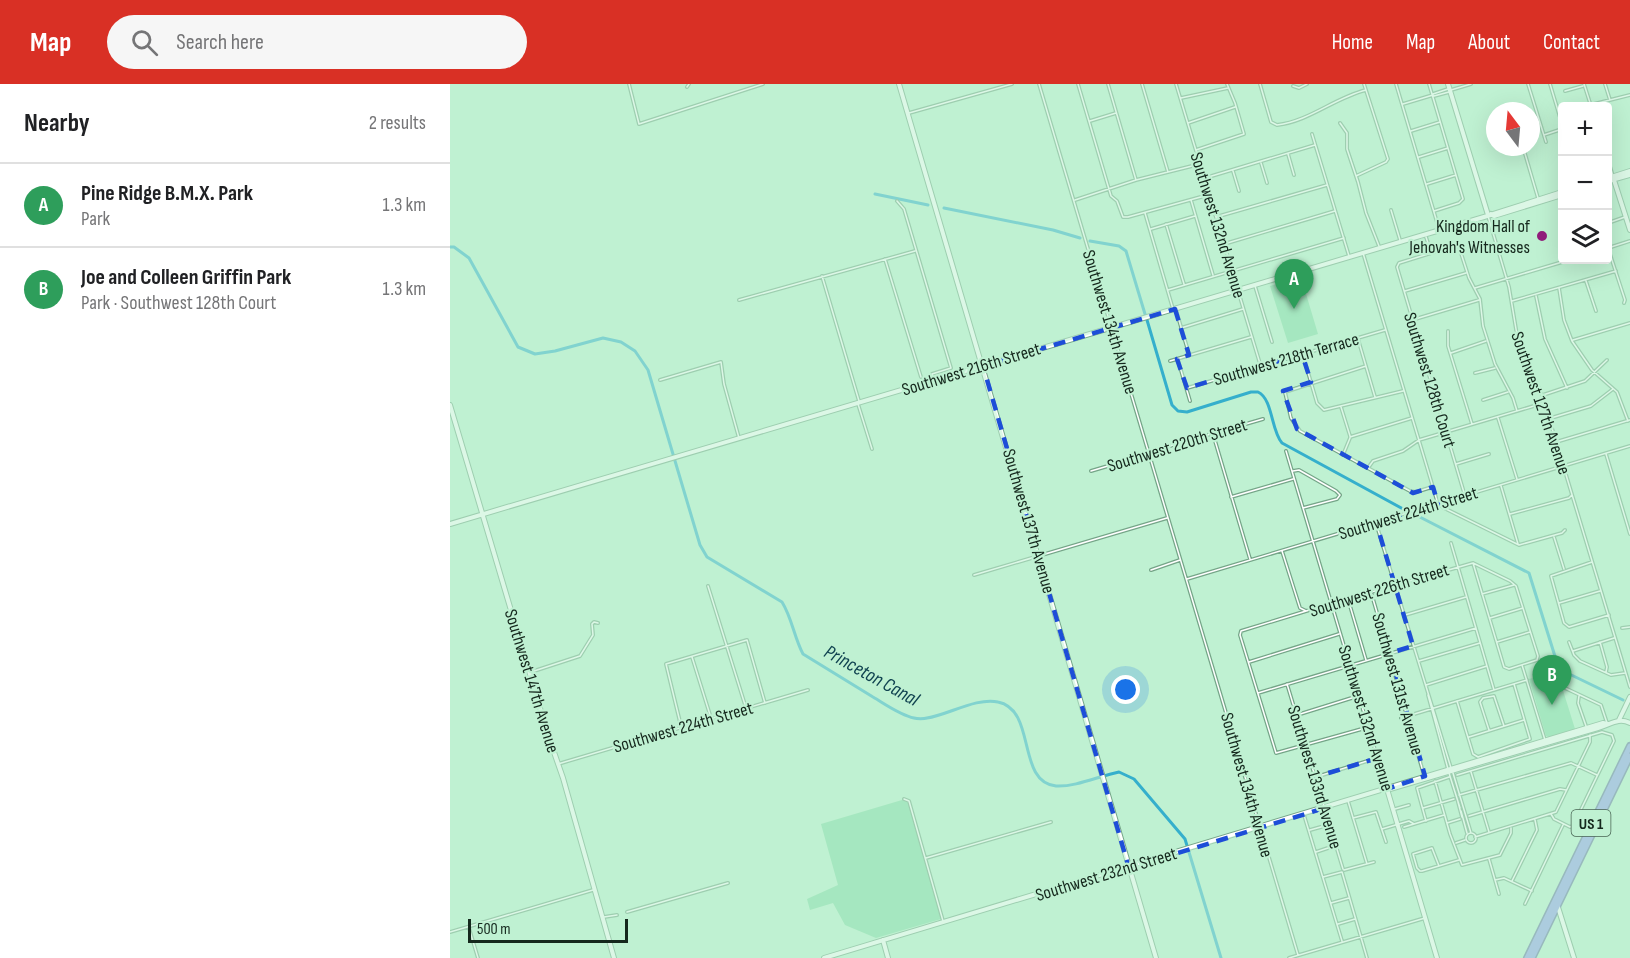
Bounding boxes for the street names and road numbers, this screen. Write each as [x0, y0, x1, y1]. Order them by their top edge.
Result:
street label: Southwest 132nd Avenue [1185, 150, 1250, 301]
street label: Southwest 134th Avenue [1078, 248, 1141, 397]
street label: Southwest 128th Court [1399, 310, 1460, 451]
street label: Southwest 218th Terrace [1211, 329, 1361, 390]
street label: Southwest 127th Avenue [1506, 329, 1575, 477]
street label: Southwest 216th Street [899, 338, 1043, 401]
street label: Southwest 220th Street [1105, 414, 1250, 477]
street label: Southwest 137th Avenue [998, 447, 1059, 596]
street label: Southwest 224th Street [1336, 482, 1481, 545]
street label: Southwest 226th Street [1307, 559, 1452, 622]
street label: Southwest 147th Avenue [500, 607, 563, 756]
street label: Southwest 131st Avenue [1367, 611, 1428, 758]
street label: Southwest 132nd Avenue [1333, 643, 1398, 794]
street label: Southwest 224th Street [611, 697, 756, 757]
street label: Southwest 133rd Avenue [1283, 703, 1346, 851]
street label: Southwest 134th Avenue [1216, 710, 1277, 860]
road number: US 1 [1572, 810, 1610, 836]
street label: Southwest 232nd Street [1033, 843, 1180, 906]

